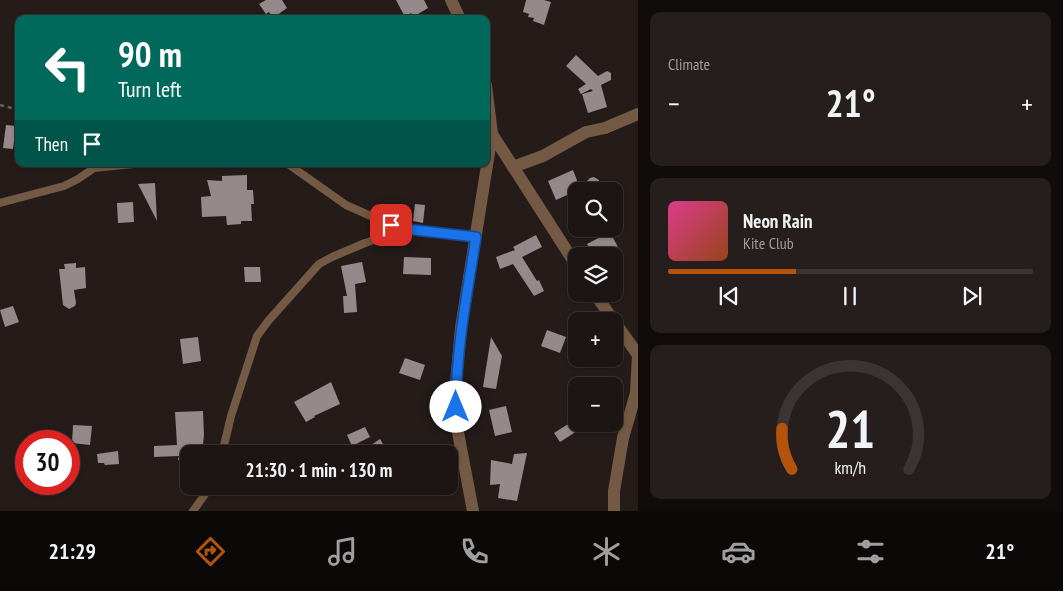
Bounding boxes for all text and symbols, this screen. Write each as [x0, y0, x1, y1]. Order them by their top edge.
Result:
text: 90 m [118, 31, 182, 77]
icon: left [35, 35, 100, 100]
text: Climate [668, 54, 710, 74]
text: Turn left [118, 75, 182, 103]
text: 21° [825, 78, 876, 127]
text: − [668, 85, 680, 122]
text: + [1021, 85, 1033, 122]
icon: arrive [78, 130, 106, 158]
text: Then [35, 132, 68, 156]
map controls [568, 182, 623, 432]
button: search [568, 182, 623, 237]
pin [370, 204, 412, 246]
text: Neon Rain [743, 209, 812, 233]
icon: arrive [377, 211, 405, 239]
text: Kite Club [743, 233, 794, 253]
button: layers [568, 247, 623, 302]
icon: previous [715, 282, 743, 310]
icon: pause [836, 282, 864, 310]
icon: next [958, 282, 986, 310]
button: + [568, 312, 623, 367]
button: − [568, 377, 623, 432]
position arrow [429, 380, 481, 432]
text: 21 [826, 395, 875, 462]
speed limit sign: 30 [15, 430, 80, 495]
text: km/h [835, 456, 866, 479]
text: 21:30 · 1 min · 130 m [246, 458, 392, 482]
icon: directions [193, 534, 228, 569]
icon: music [325, 534, 360, 569]
icon: phone [457, 534, 492, 569]
icon: climate [589, 534, 624, 569]
icon: car [721, 534, 756, 569]
icon: filters [853, 534, 888, 569]
text: 21:29 [49, 537, 96, 565]
text: 21° [985, 537, 1014, 565]

